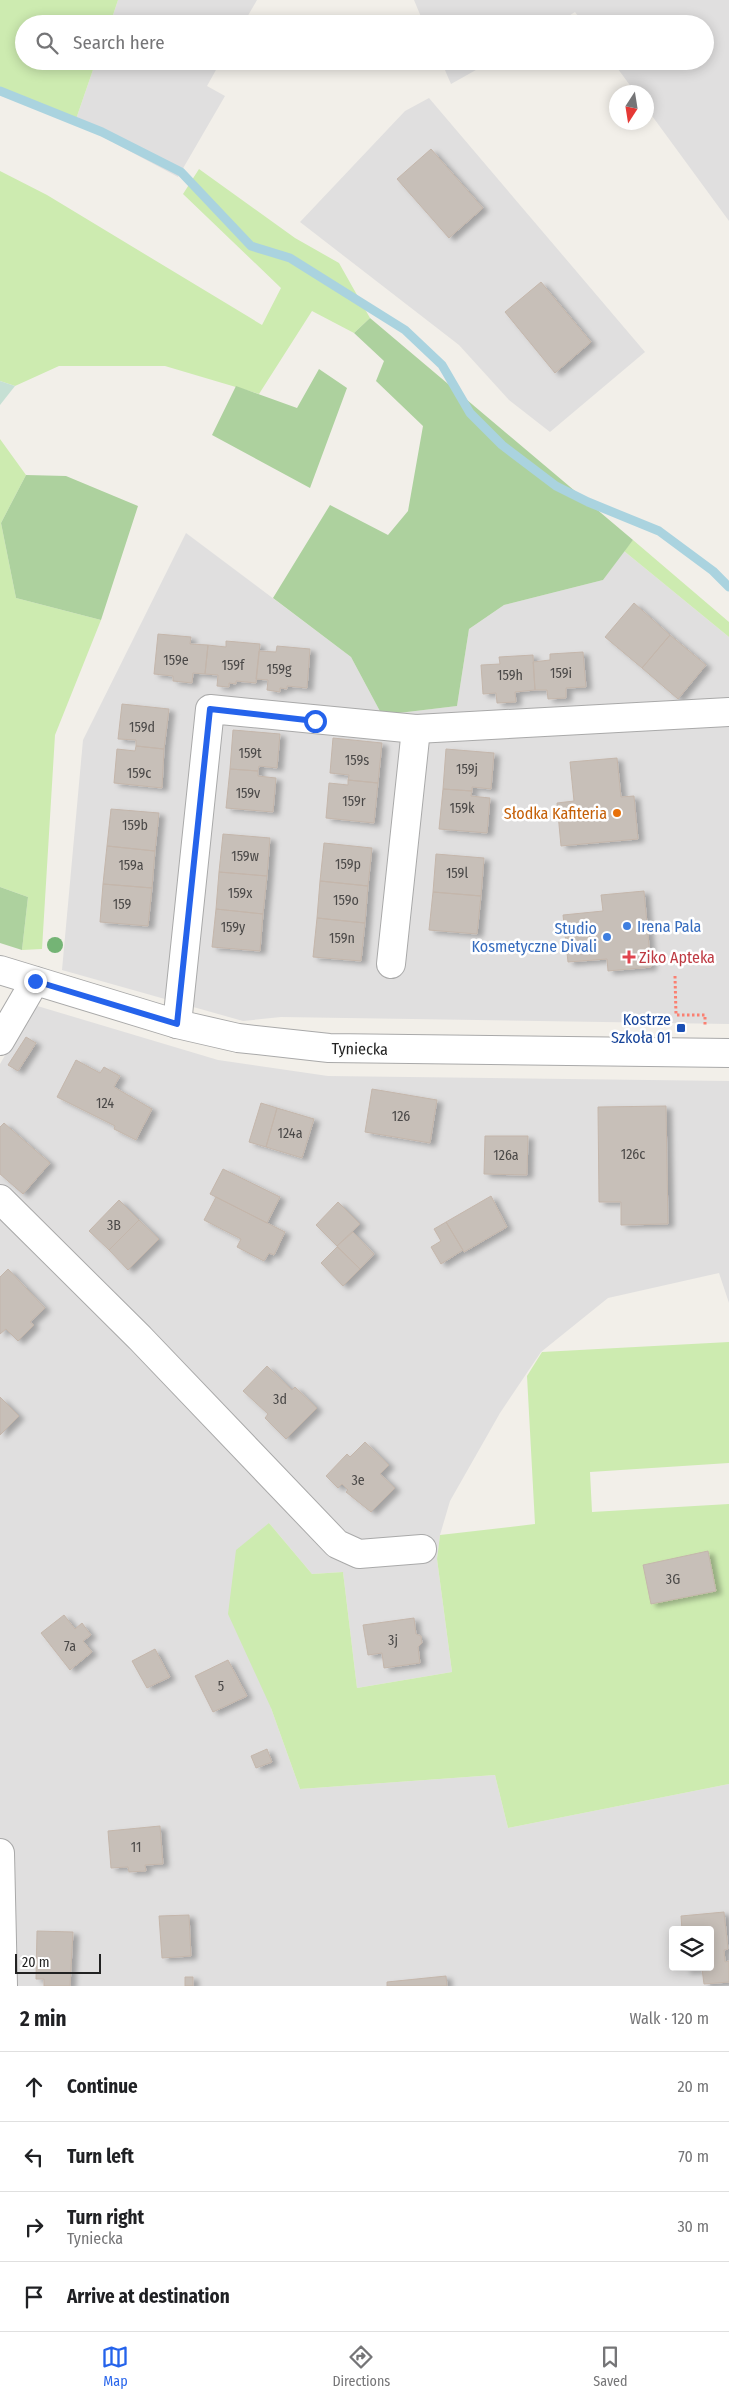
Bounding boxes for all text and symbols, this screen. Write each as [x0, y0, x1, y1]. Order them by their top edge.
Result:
search box [15, 15, 714, 70]
icon: search [33, 29, 61, 57]
text: Search here [73, 31, 165, 54]
north arrow [609, 85, 654, 130]
house number: 159e [163, 652, 189, 669]
house number: 159f [222, 657, 246, 674]
house number: 159g [266, 661, 292, 678]
house number: 159i [550, 665, 572, 682]
house number: 159h [497, 667, 523, 684]
route start [304, 710, 327, 733]
house number: 159d [129, 719, 155, 736]
house number: 159t [238, 745, 262, 762]
house number: 159s [345, 752, 369, 769]
house number: 159j [456, 761, 478, 778]
house number: 159c [127, 765, 151, 782]
house number: 159v [236, 785, 261, 802]
house number: 159r [342, 793, 366, 810]
house number: 159k [449, 800, 475, 817]
place label: Słodka Kafiteria [504, 804, 607, 823]
marker: Słodka Kafiteria [611, 807, 623, 819]
house number: 159b [122, 817, 148, 834]
house number: 159w [231, 848, 259, 865]
house number: 159p [335, 856, 361, 873]
house number: 159a [118, 857, 144, 874]
house number: 159l [446, 865, 468, 882]
house number: 159x [228, 885, 253, 902]
house number: 159o [333, 892, 359, 909]
house number: 159 [113, 896, 131, 913]
place label: Irena Pala [637, 917, 702, 936]
house number: 159y [221, 919, 246, 936]
place label: Studio Kosmetyczne Divali [472, 919, 597, 956]
marker: Irena Pala [621, 920, 633, 932]
house number: 159n [329, 930, 355, 947]
marker: Studio Kosmetyczne Divali [601, 931, 613, 943]
place label: Ziko Apteka [639, 948, 715, 967]
marker: Ziko Apteka [623, 951, 635, 963]
route end [24, 970, 47, 993]
place label: Kostrze Szkoła 01 [611, 1010, 671, 1047]
marker: Kostrze Szkoła 01 [675, 1022, 687, 1034]
street label: Tyniecka [332, 1039, 388, 1059]
house number: 124 [96, 1095, 114, 1112]
house number: 126 [392, 1108, 410, 1125]
house number: 124a [278, 1125, 303, 1142]
house number: 126c [621, 1146, 645, 1163]
house number: 126a [493, 1147, 519, 1164]
house number: 3B [107, 1217, 121, 1234]
house number: 3d [273, 1391, 287, 1408]
house number: 3e [351, 1472, 365, 1489]
house number: 3G [666, 1571, 680, 1588]
house number: 3j [388, 1632, 398, 1649]
house number: 7a [64, 1638, 76, 1655]
house number: 5 [218, 1678, 224, 1695]
house number: 11 [131, 1839, 141, 1856]
map controls [669, 1926, 714, 1971]
button: layers [669, 1926, 714, 1971]
scale bar [15, 1951, 101, 1974]
text: 20 m [22, 1954, 50, 1971]
text: 2 min [20, 2006, 67, 2032]
text: Walk · 120 m [630, 2009, 709, 2028]
icon: ahead [20, 2073, 48, 2101]
text: Continue [67, 2075, 138, 2098]
text: 20 m [678, 2077, 709, 2096]
icon: left [20, 2143, 48, 2171]
text: Turn left [67, 2145, 134, 2168]
text: 70 m [678, 2147, 709, 2166]
text: Turn right [67, 2206, 144, 2229]
icon: right [20, 2213, 48, 2241]
text: 30 m [677, 2217, 709, 2236]
text: Tyniecka [67, 2229, 123, 2248]
icon: arrive [20, 2283, 48, 2311]
text: Arrive at destination [67, 2285, 230, 2308]
tab: Map [101, 2343, 129, 2390]
tab: Directions [332, 2343, 390, 2390]
tab: Saved [593, 2343, 628, 2390]

